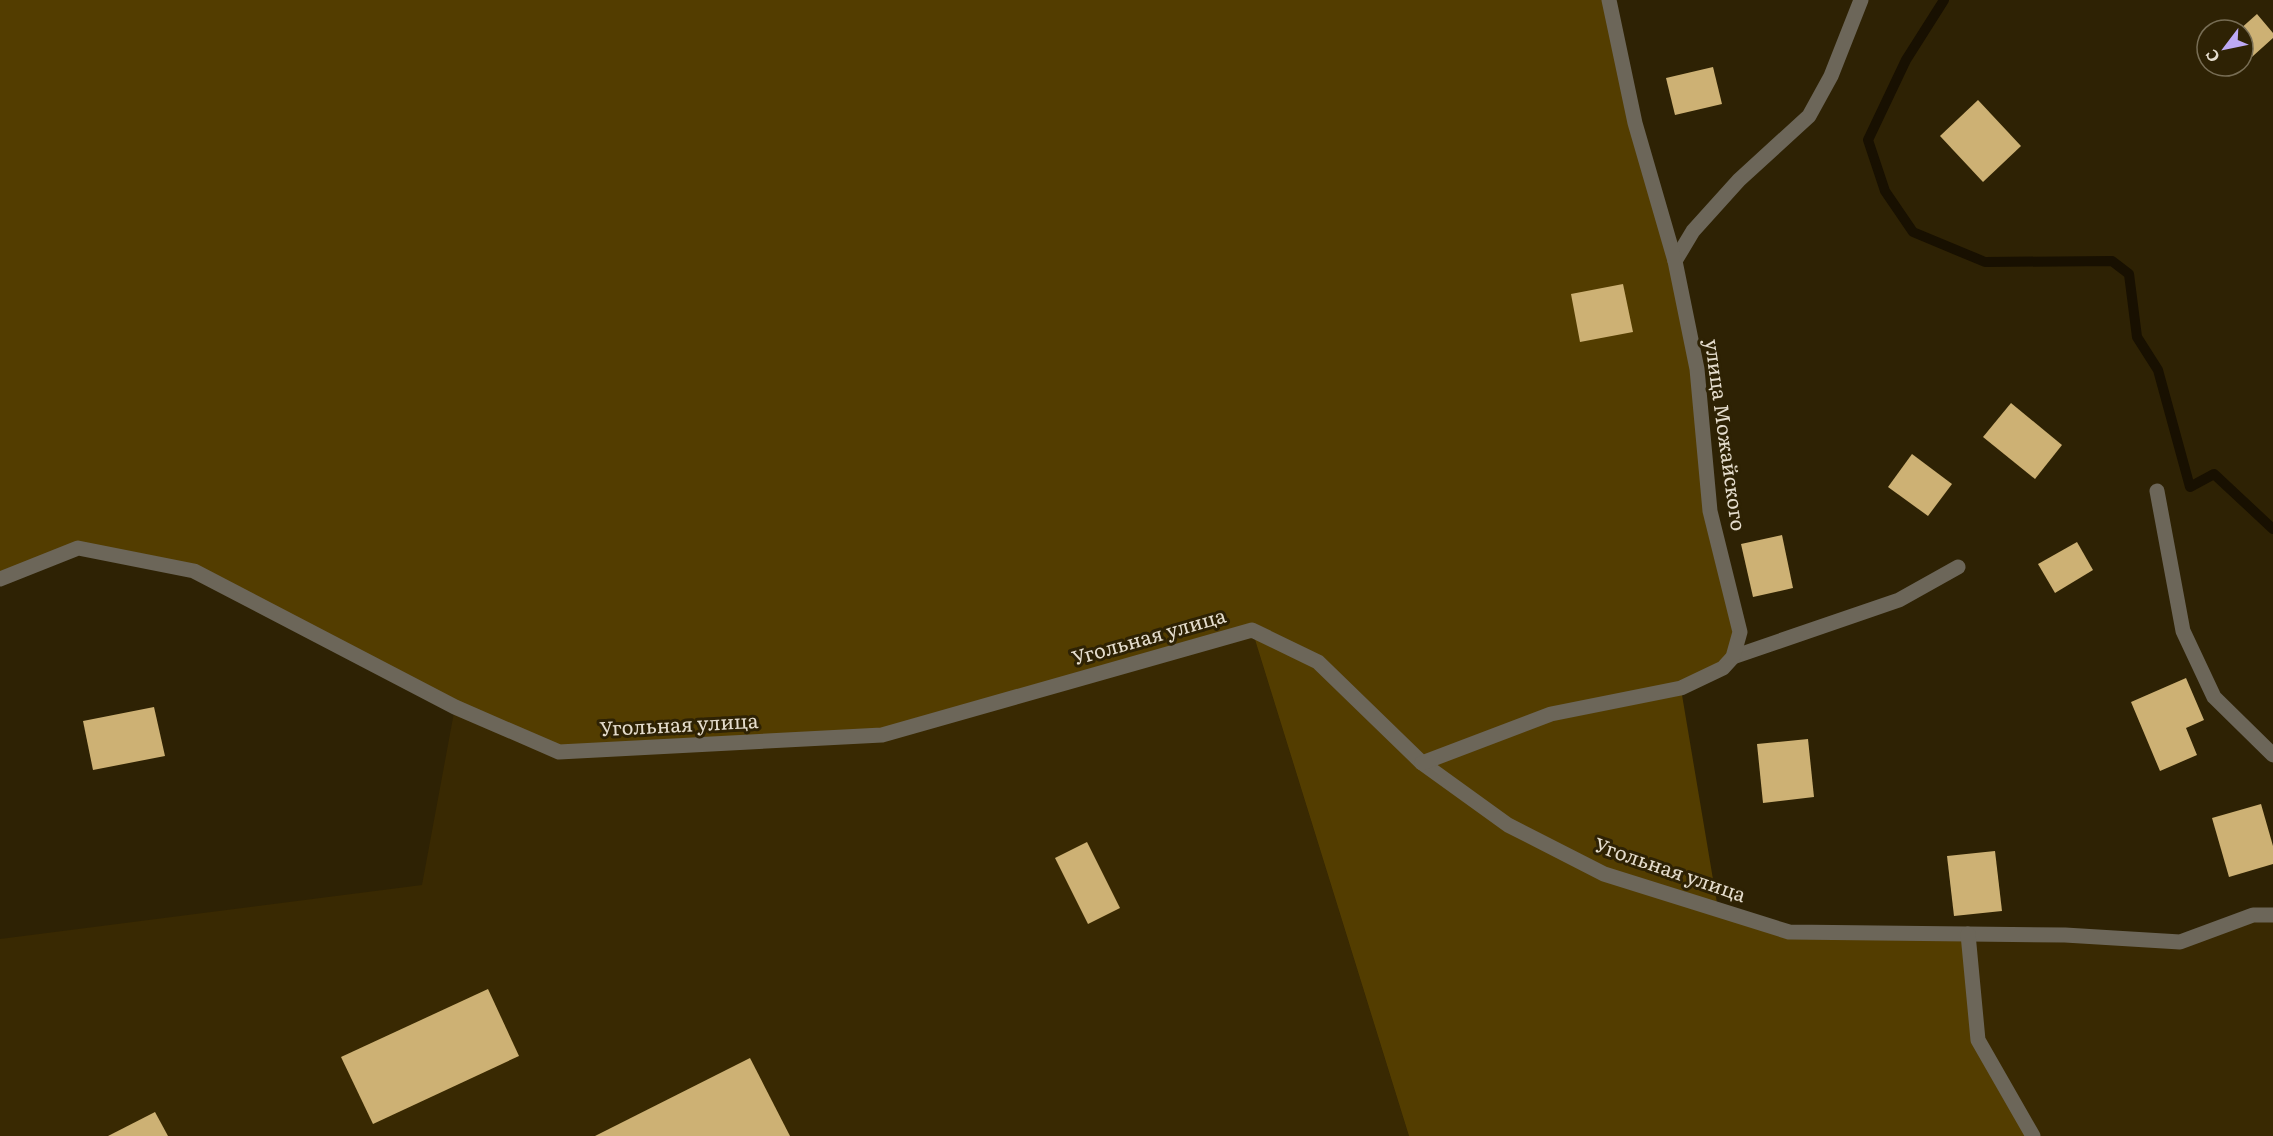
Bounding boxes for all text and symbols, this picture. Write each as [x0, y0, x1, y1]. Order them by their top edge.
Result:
north arrow [2195, 18, 2255, 78]
text: С [2198, 45, 2225, 68]
street label: улица Можайского [1699, 337, 1755, 533]
street label: Угольная улица [1068, 599, 1229, 671]
street label: Угольная улица [599, 704, 759, 742]
street label: Угольная улица [1591, 828, 1751, 908]

